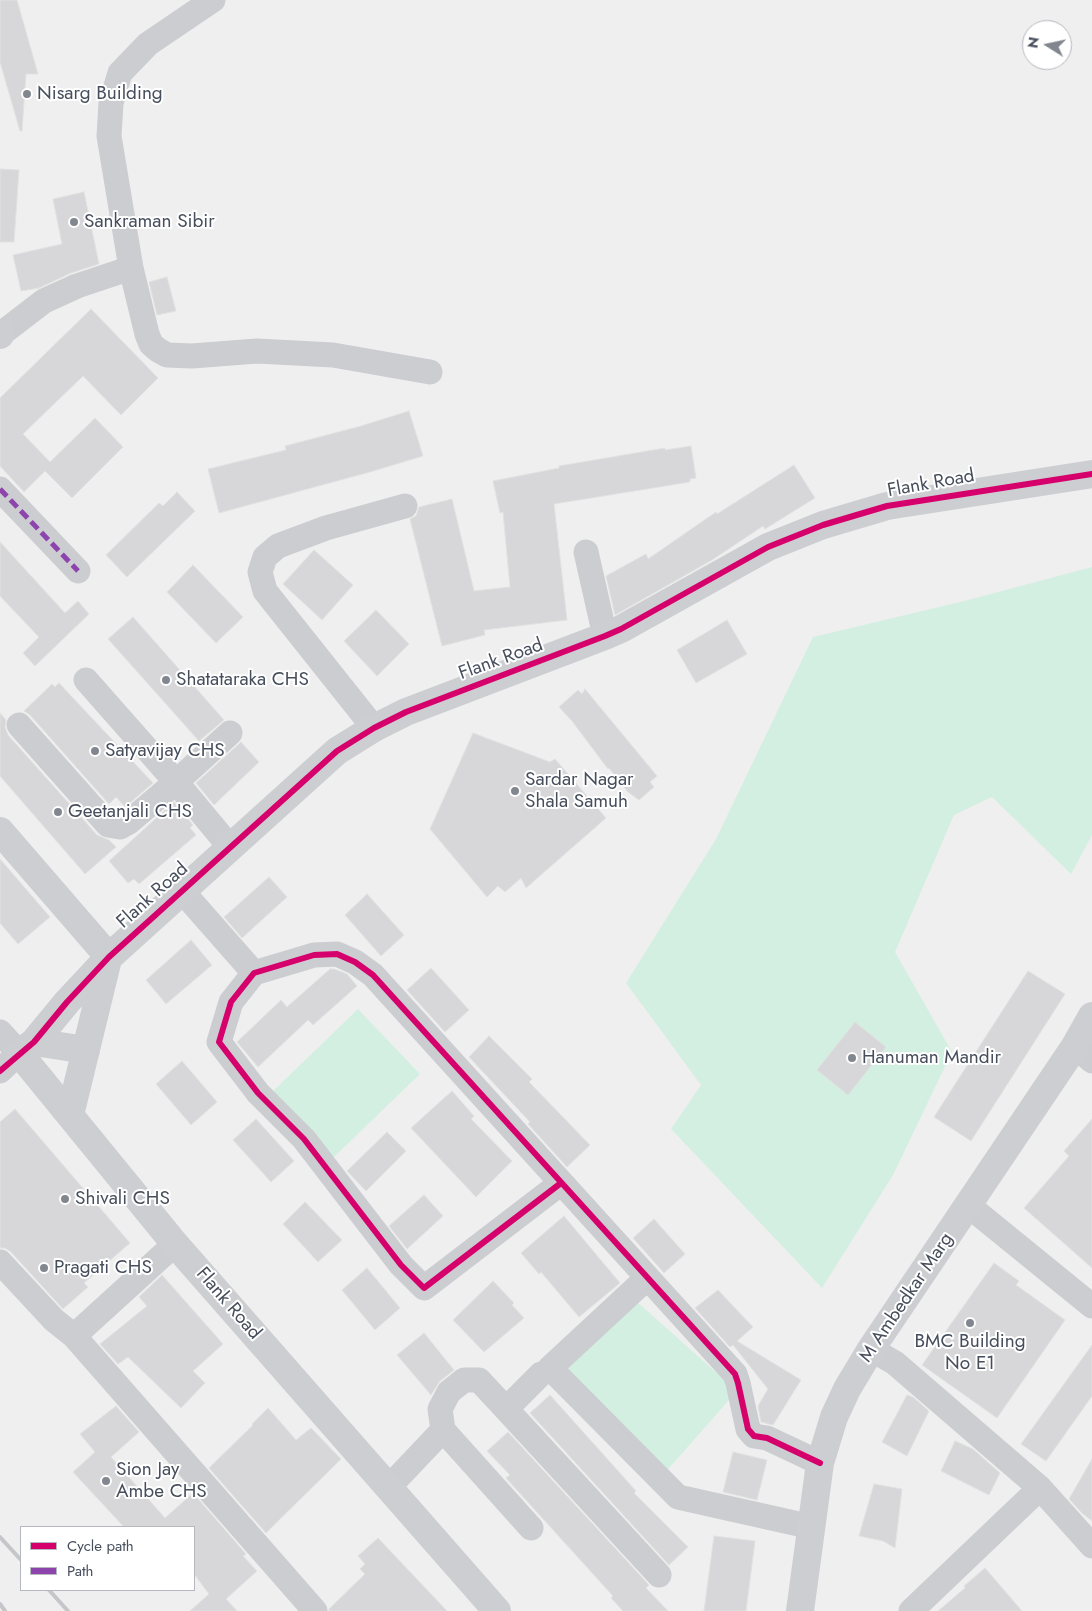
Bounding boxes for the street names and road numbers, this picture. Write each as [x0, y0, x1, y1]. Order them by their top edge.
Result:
street label: Flank Road [886, 465, 976, 503]
street label: Flank Road [456, 634, 546, 686]
street label: Flank Road [113, 858, 193, 934]
street label: M Ambedkar Marg [855, 1229, 959, 1367]
street label: Flank Road [191, 1263, 265, 1345]

